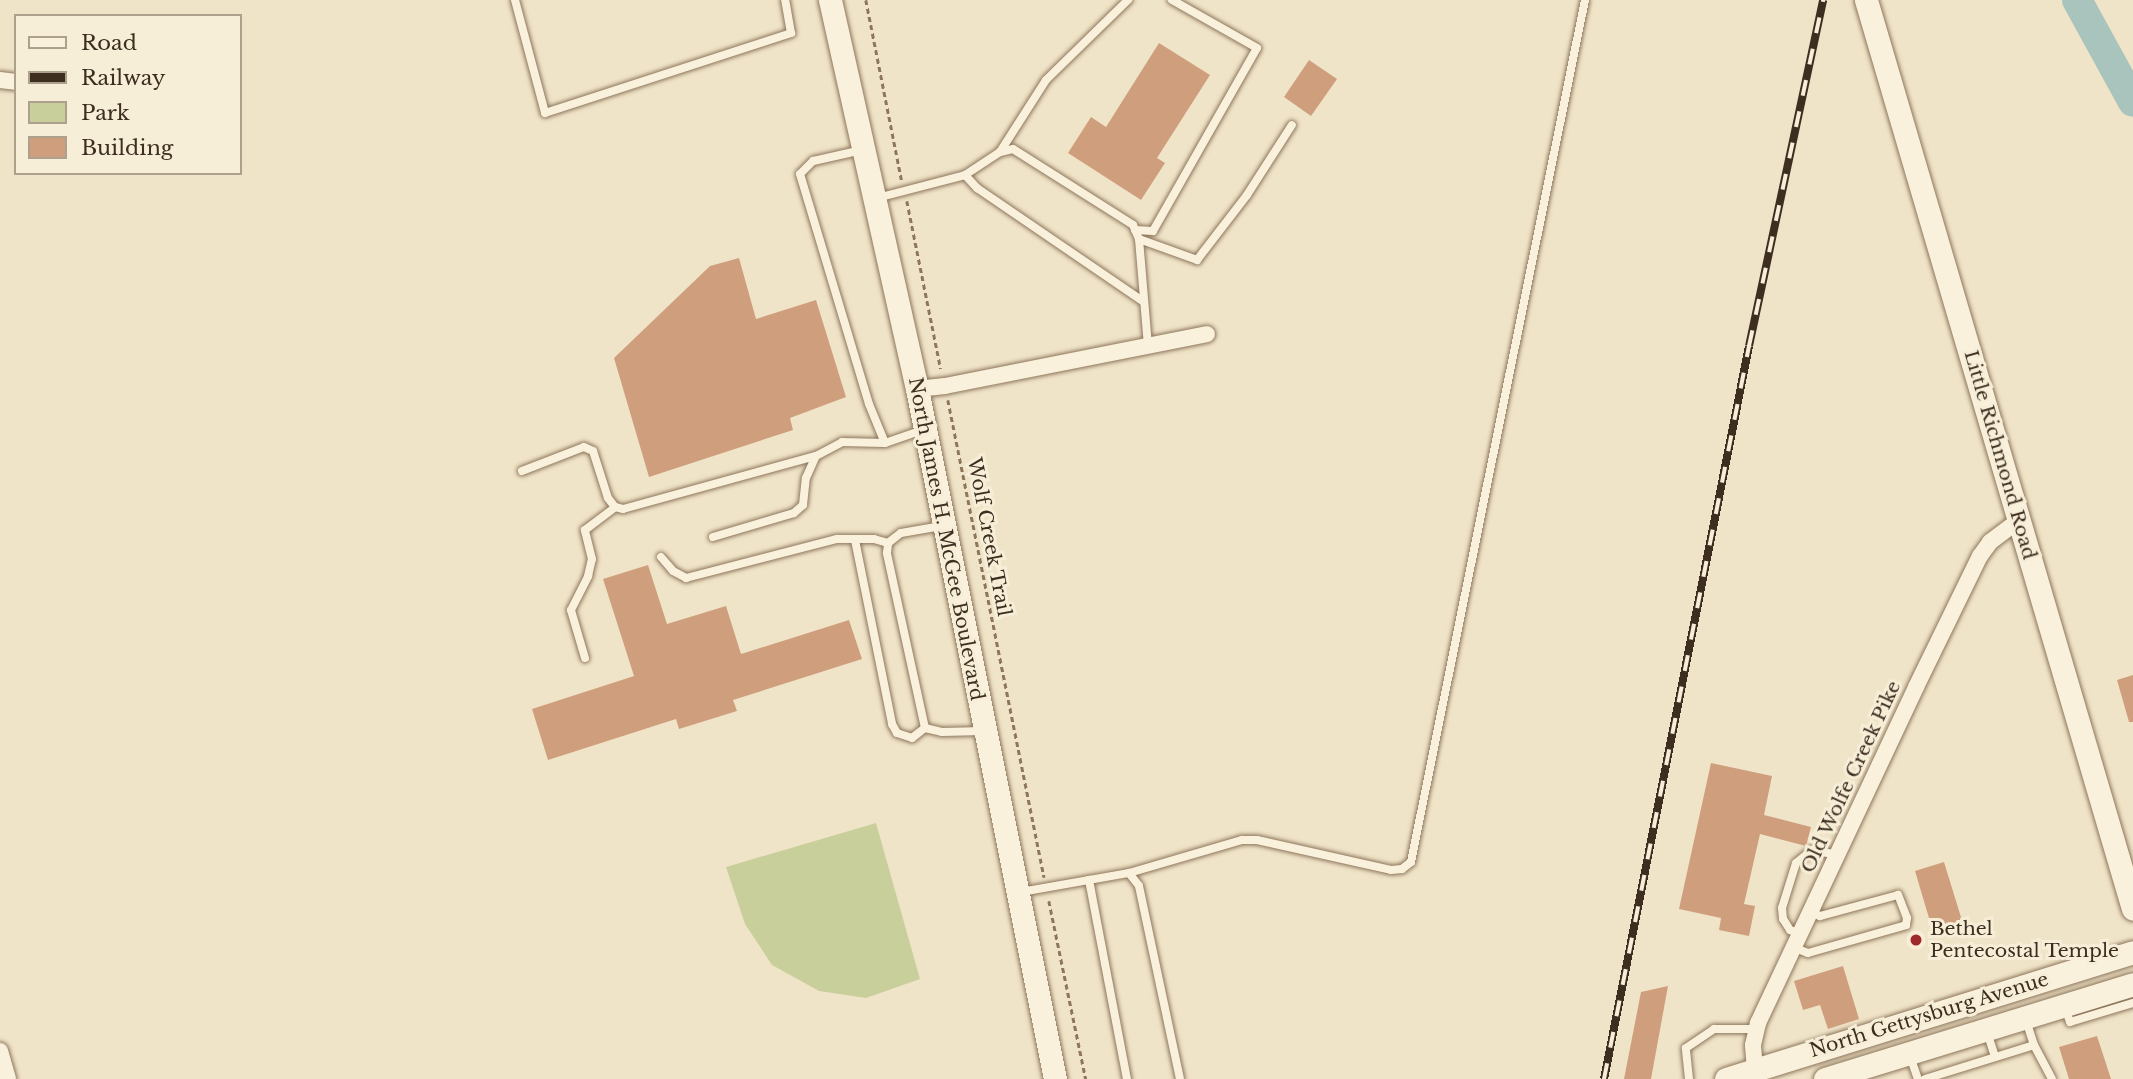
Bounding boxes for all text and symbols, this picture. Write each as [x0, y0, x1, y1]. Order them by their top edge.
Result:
legend [14, 14, 242, 175]
text: Road [81, 30, 137, 56]
text: Railway [81, 65, 165, 91]
text: Park [81, 100, 130, 126]
text: Building [81, 135, 173, 161]
street label: Little Richmond Road [1959, 348, 2041, 562]
street label: North James H. McGee Boulevard [903, 375, 989, 703]
street label: Wolf Creek Trail [962, 455, 1016, 619]
street label: Old Wolfe Creek Pike [1796, 677, 1906, 877]
place label: Bethel Pentecostal Temple [1930, 918, 2120, 962]
marker: Bethel Pentecostal Temple [1908, 932, 1924, 948]
street label: North Gettysburg Avenue [1806, 968, 2052, 1062]

